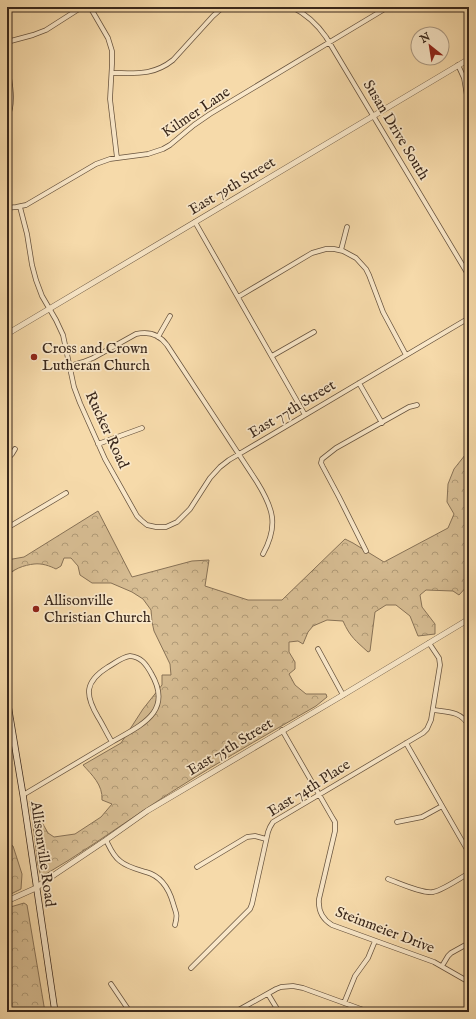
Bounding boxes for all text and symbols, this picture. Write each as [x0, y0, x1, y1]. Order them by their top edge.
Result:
north arrow [410, 26, 450, 66]
text: N [417, 30, 434, 47]
street label: Susan Drive South [359, 77, 433, 183]
street label: Kilmer Lane [158, 82, 234, 142]
street label: East 79th Street [185, 153, 279, 219]
place label: Cross and Crown Lutheran Church [42, 339, 150, 375]
marker: Cross and Crown Lutheran Church [29, 352, 39, 362]
street label: East 77th Street [245, 376, 339, 442]
street label: Rucker Road [81, 388, 134, 473]
place label: Allisonville Christian Church [43, 591, 151, 627]
marker: Allisonville Christian Church [31, 604, 41, 614]
street label: East 75th Street [184, 714, 276, 780]
street label: East 74th Place [264, 755, 354, 821]
street label: Allisonville Road [26, 799, 60, 909]
street label: Steinmeier Drive [333, 902, 437, 958]

